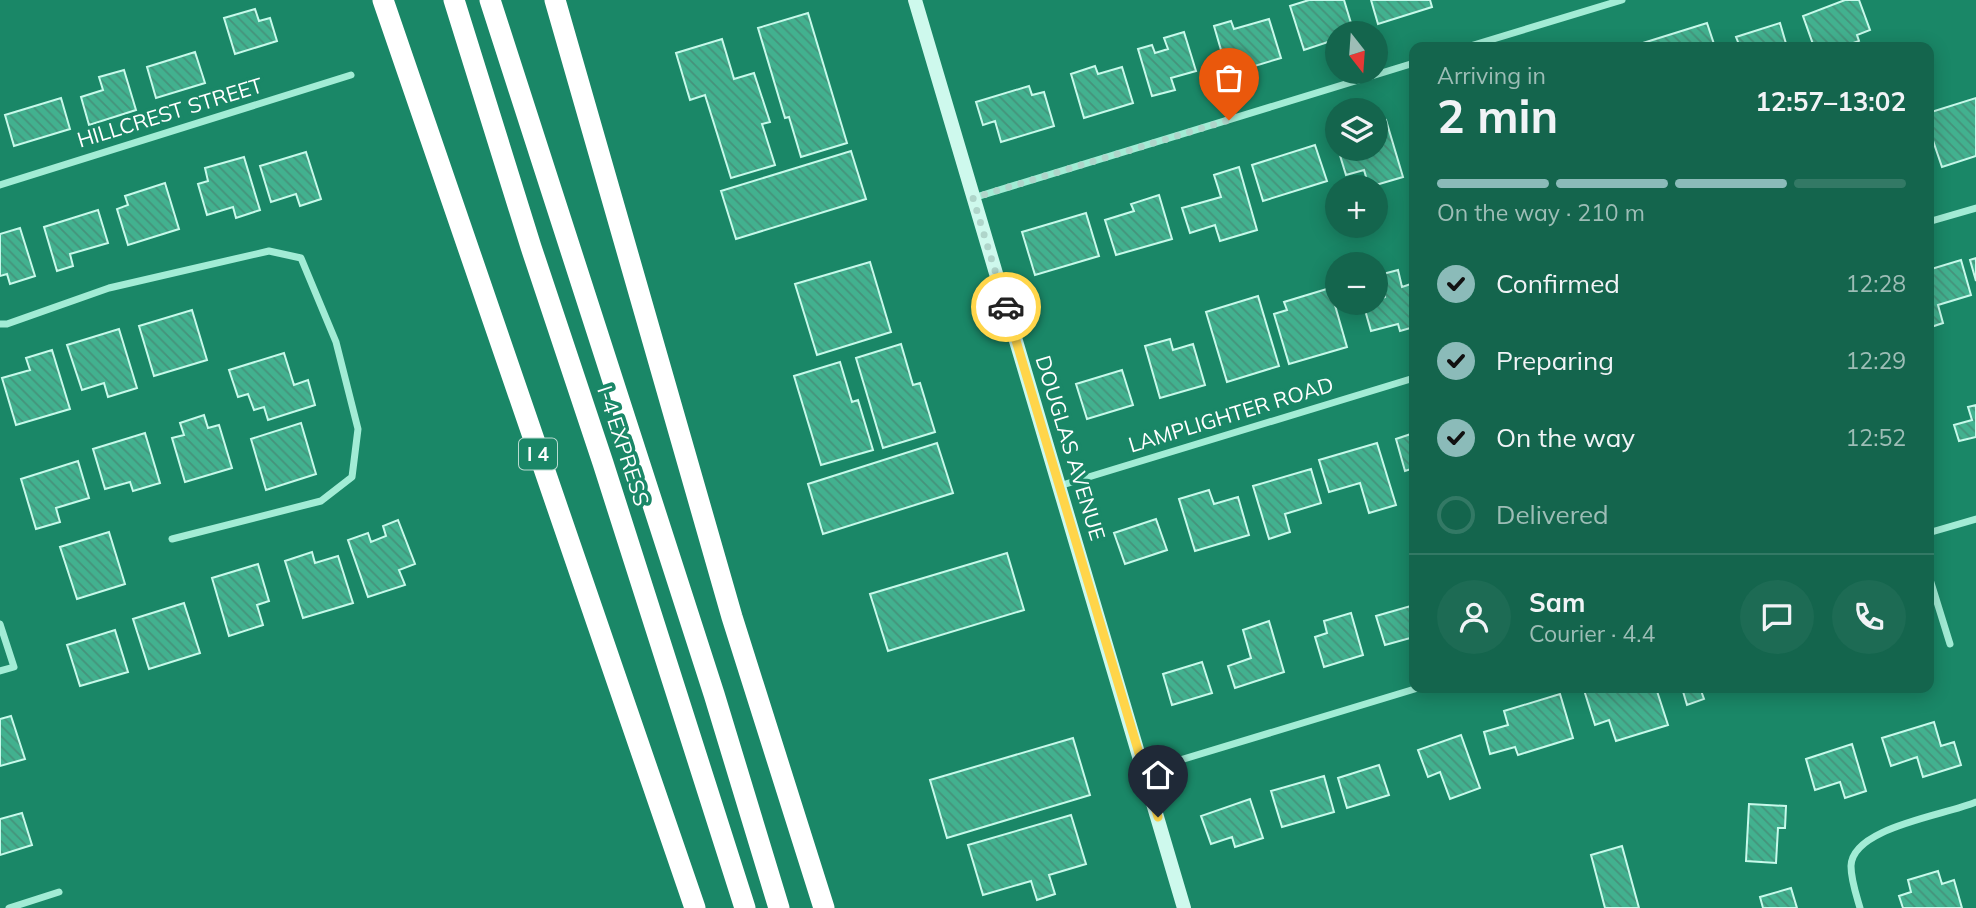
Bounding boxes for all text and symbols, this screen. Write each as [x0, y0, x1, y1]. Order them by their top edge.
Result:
north arrow [1325, 21, 1388, 84]
map controls [1325, 21, 1388, 315]
pin [1199, 48, 1259, 120]
icon: bag [1210, 59, 1248, 97]
text: Arriving in [1437, 61, 1546, 90]
street label: HILLCREST STREET [74, 71, 266, 153]
text: 12:57–13:02 [1755, 85, 1906, 118]
text: 2 min [1437, 87, 1558, 145]
button: layers [1325, 98, 1388, 161]
button: + [1325, 175, 1388, 238]
text: On the way · 210 m [1437, 198, 1645, 227]
button: − [1325, 252, 1388, 315]
icon: check [1437, 265, 1475, 303]
text: Confirmed [1496, 267, 1620, 300]
text: 12:28 [1846, 269, 1906, 298]
courier [971, 272, 1041, 342]
icon: car [987, 288, 1025, 326]
icon: check [1437, 342, 1475, 380]
text: Preparing [1496, 344, 1614, 377]
text: 12:29 [1846, 346, 1906, 375]
street label: DOUGLAS AVENUE [1030, 352, 1111, 543]
street label: LAMPLIGHTER ROAD [1125, 370, 1336, 458]
street label: I-4 EXPRESS [592, 382, 656, 509]
icon: check [1437, 419, 1475, 457]
text: On the way [1496, 421, 1635, 454]
text: 12:52 [1846, 423, 1906, 452]
road number: I 4 [519, 438, 557, 470]
text: Delivered [1496, 498, 1609, 531]
button: person [1437, 580, 1511, 654]
button: chat [1740, 580, 1814, 654]
button: phone [1832, 580, 1906, 654]
text: Sam [1529, 586, 1585, 619]
text: Courier · 4.4 [1529, 619, 1655, 648]
pin [1128, 745, 1188, 817]
icon: home [1139, 756, 1177, 794]

